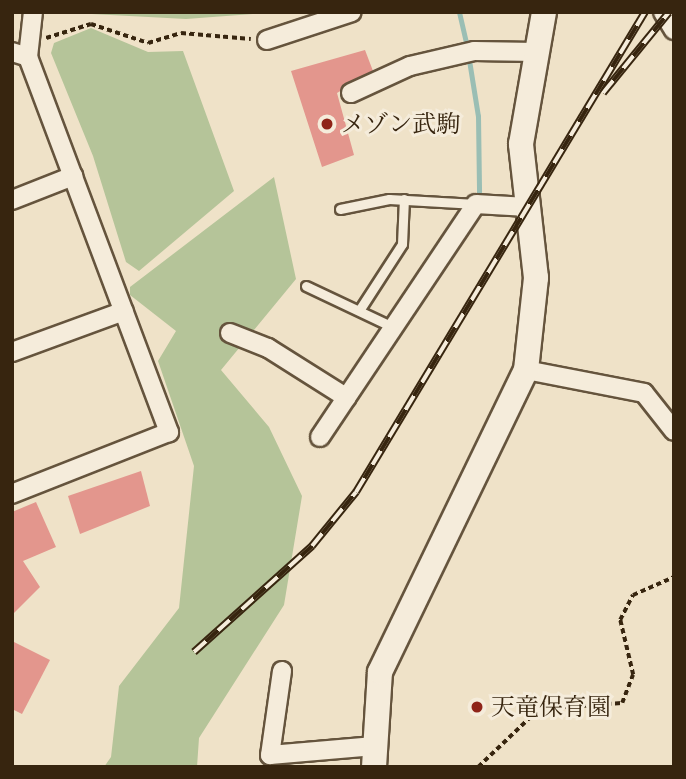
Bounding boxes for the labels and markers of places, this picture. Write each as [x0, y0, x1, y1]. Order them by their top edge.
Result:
place label: メゾン武駒 [341, 110, 461, 138]
marker: メゾン武駒 [319, 116, 335, 132]
place label: 天竜保育園 [491, 693, 611, 721]
marker: 天竜保育園 [469, 699, 485, 715]

